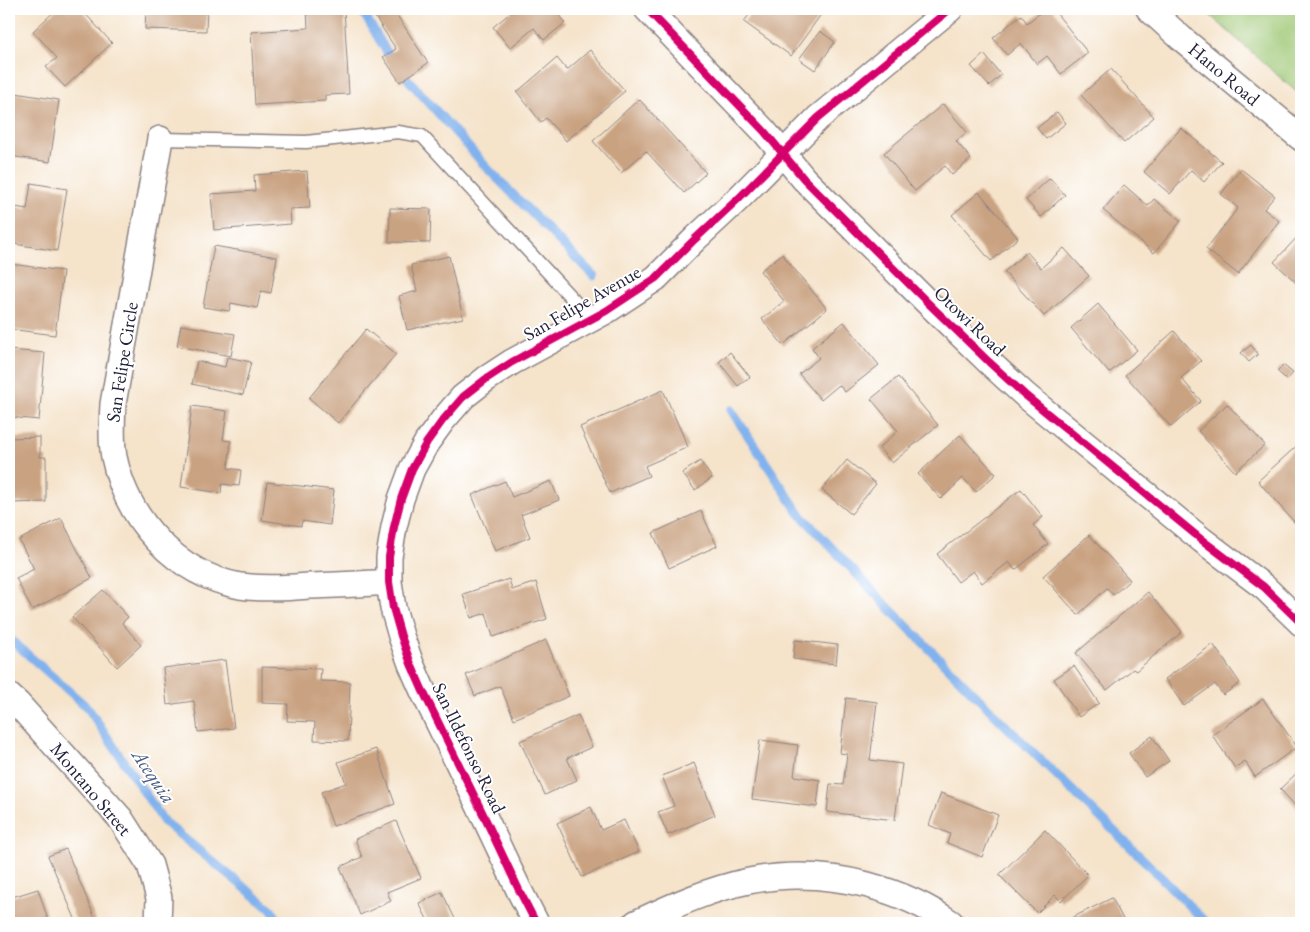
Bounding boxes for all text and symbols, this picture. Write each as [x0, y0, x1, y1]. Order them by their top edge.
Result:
street label: Hano Road [1183, 37, 1265, 111]
street label: San Felipe Avenue [519, 259, 645, 347]
street label: Otowi Road [929, 280, 1012, 362]
street label: San Felipe Circle [100, 300, 144, 424]
street label: San Ildefonso Road [427, 679, 512, 818]
street label: Montano Street [45, 737, 137, 841]
water label: Acequia [124, 742, 182, 809]

